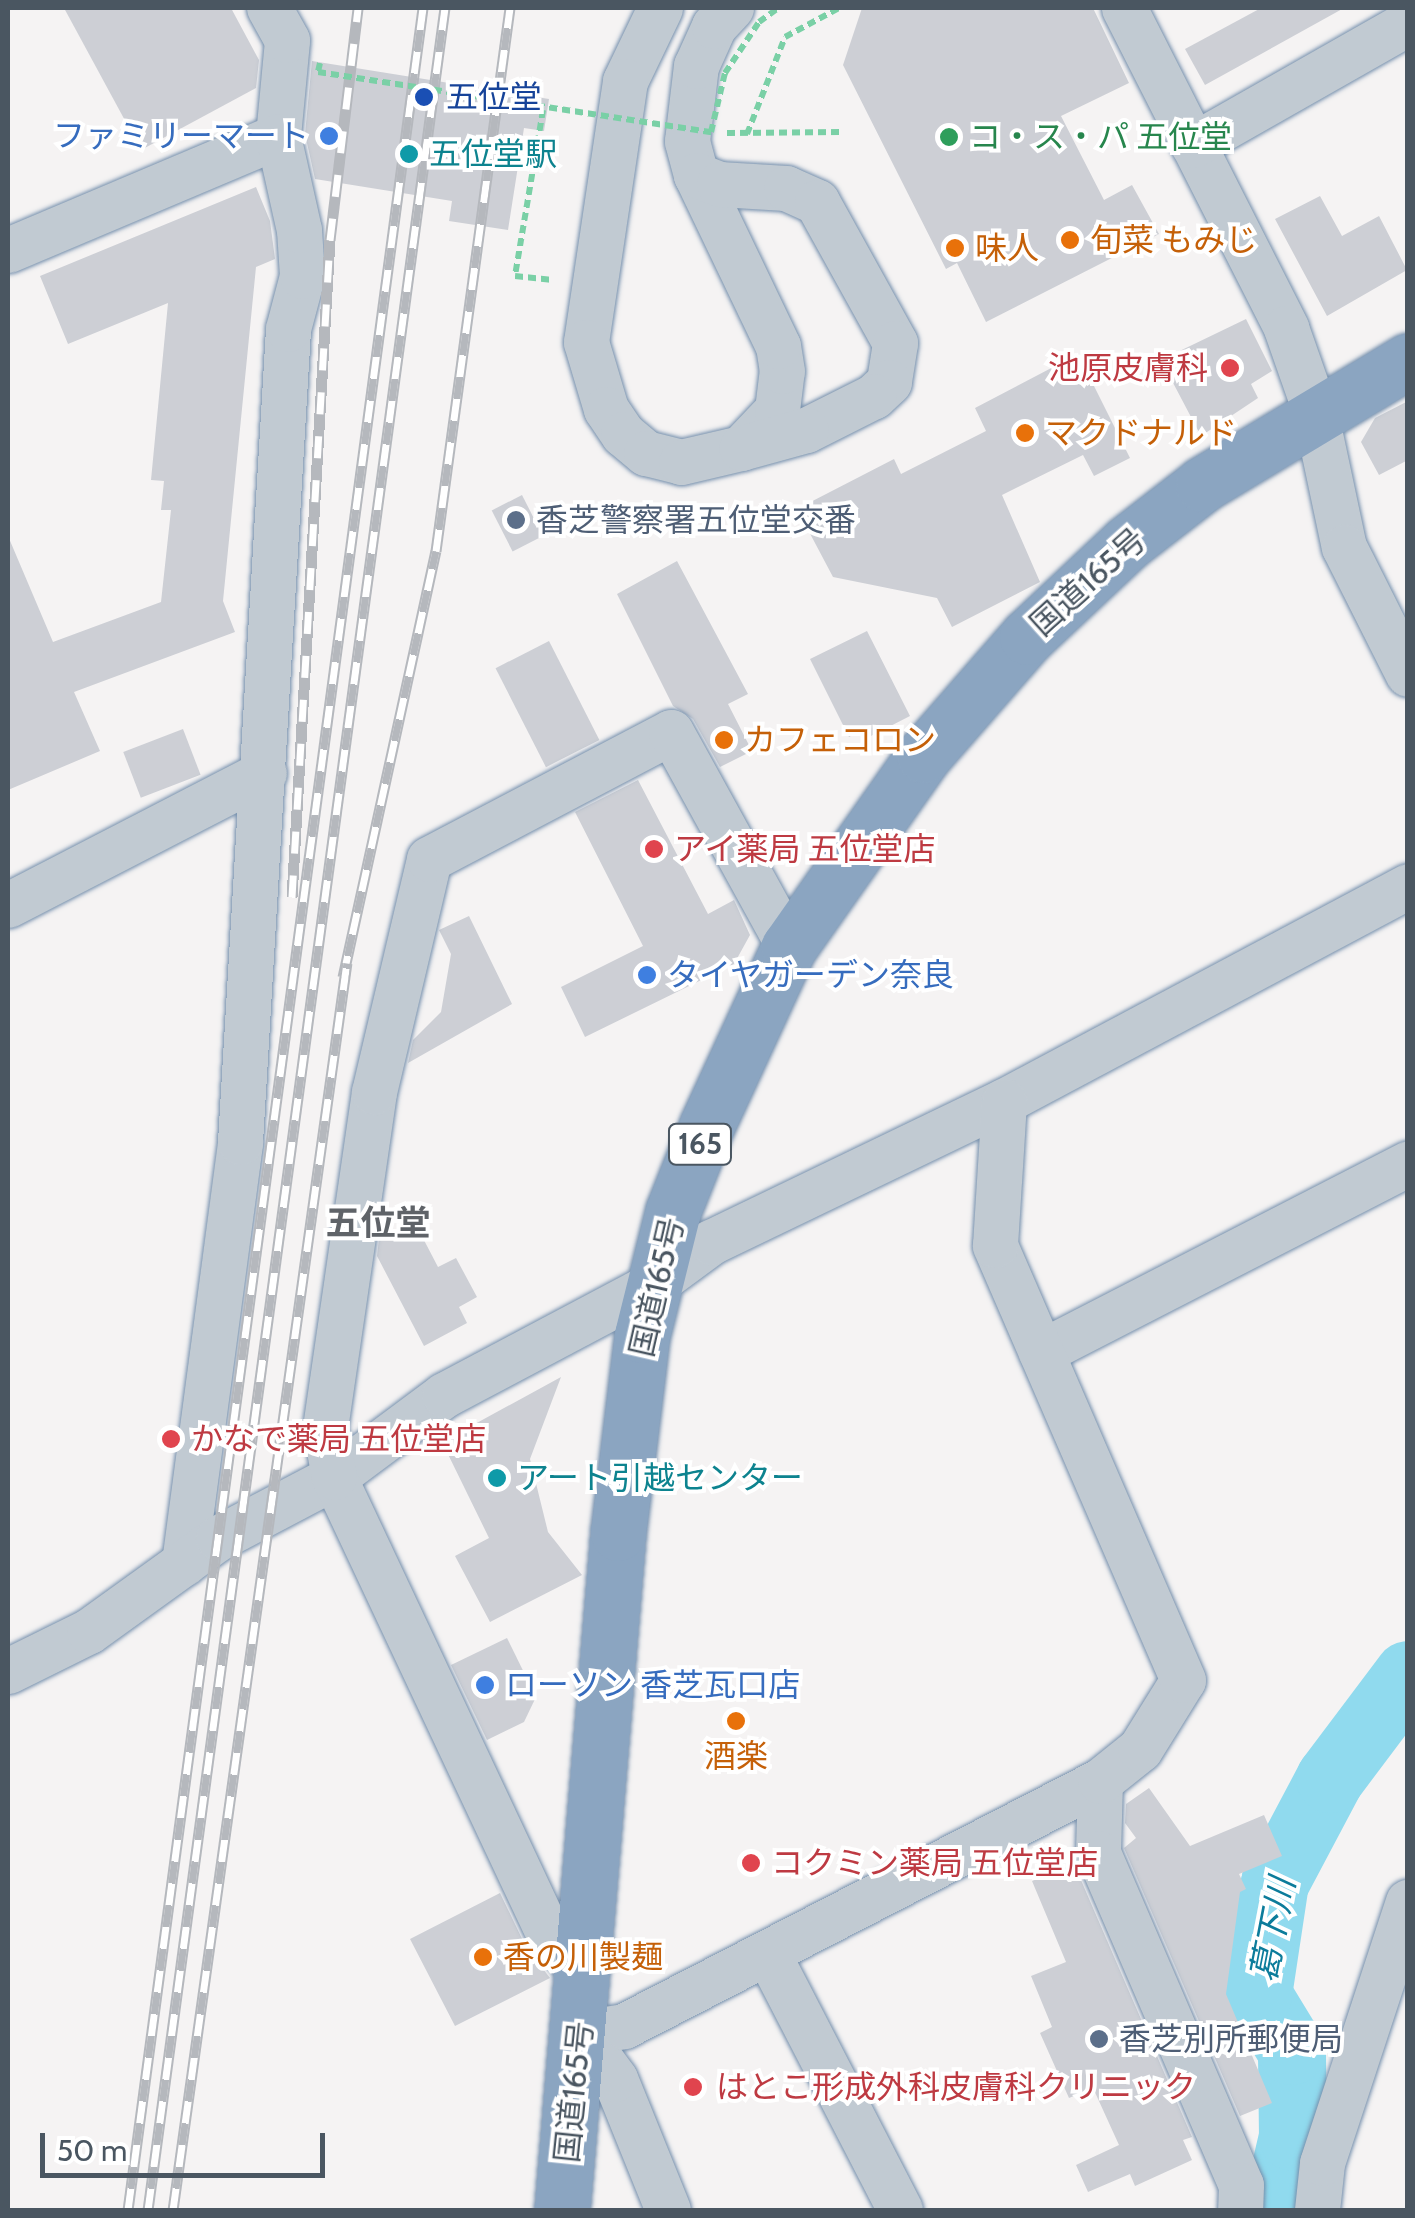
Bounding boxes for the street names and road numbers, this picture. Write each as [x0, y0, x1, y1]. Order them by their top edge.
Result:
street label: 国道165号 [1022, 520, 1154, 644]
road number: 165 [668, 1119, 732, 1169]
street label: 国道165号 [622, 1214, 692, 1360]
street label: 国道165号 [547, 2019, 601, 2165]

